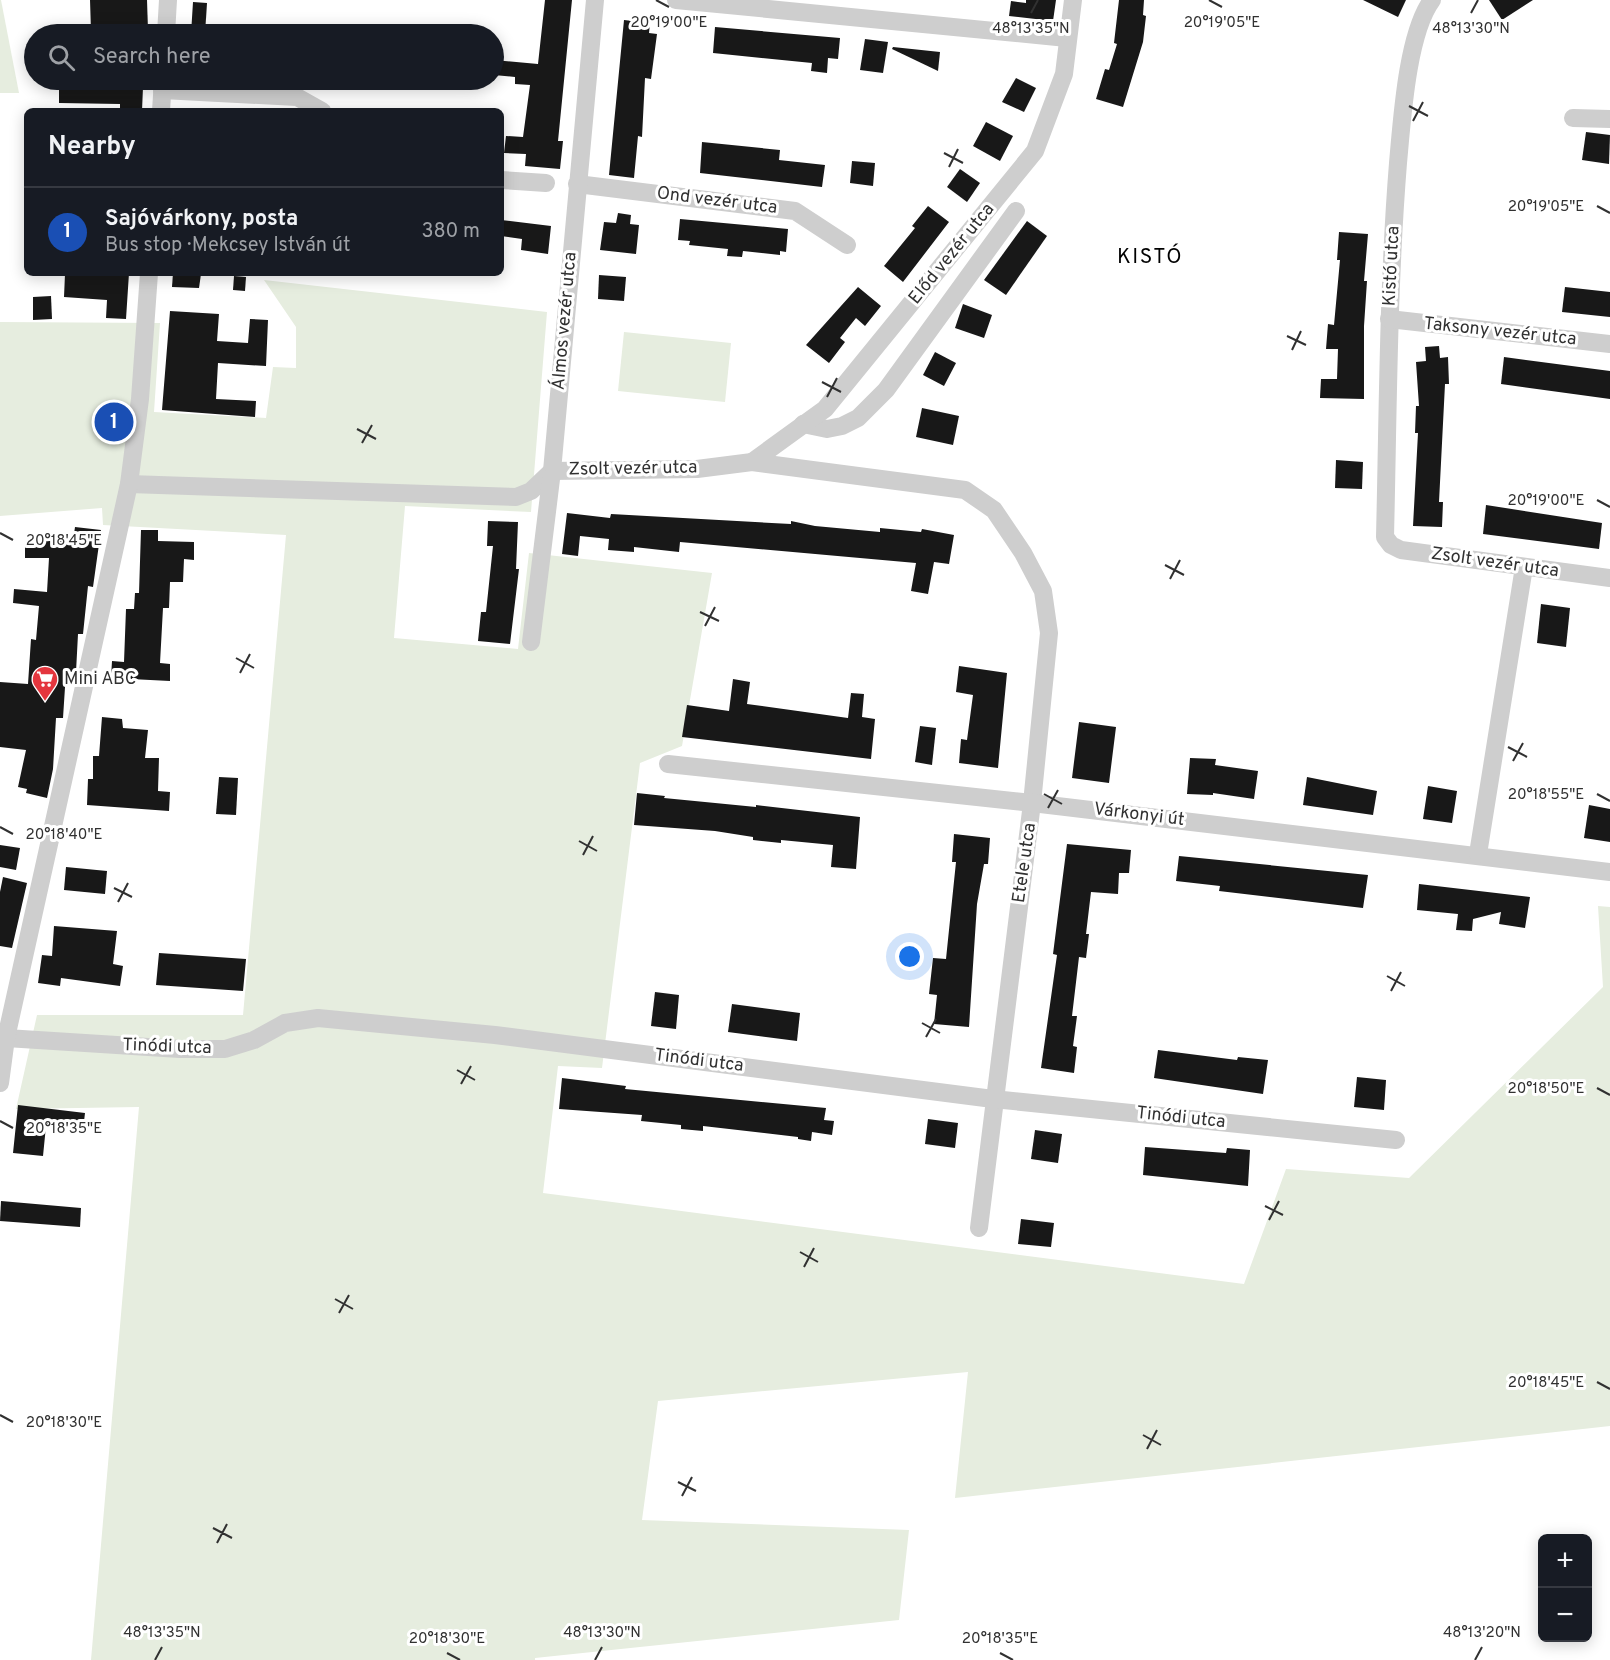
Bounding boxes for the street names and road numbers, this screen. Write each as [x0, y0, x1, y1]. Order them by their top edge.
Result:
street label: Ond vezér utca [655, 182, 779, 220]
street label: Előd vezér utca [904, 199, 1000, 309]
street label: Kistó utca [1378, 225, 1406, 307]
street label: Álmos vezér utca [546, 251, 582, 391]
street label: Taksony vezér utca [1422, 313, 1578, 351]
street label: Zsolt vezér utca [568, 456, 698, 482]
street label: Zsolt vezér utca [1430, 543, 1560, 583]
street label: Várkonyi út [1092, 798, 1186, 832]
street label: Etele utca [1008, 821, 1042, 905]
street label: Tinódi utca [122, 1034, 212, 1060]
street label: Tinódi utca [653, 1044, 745, 1078]
street label: Tinódi utca [1135, 1102, 1227, 1134]

